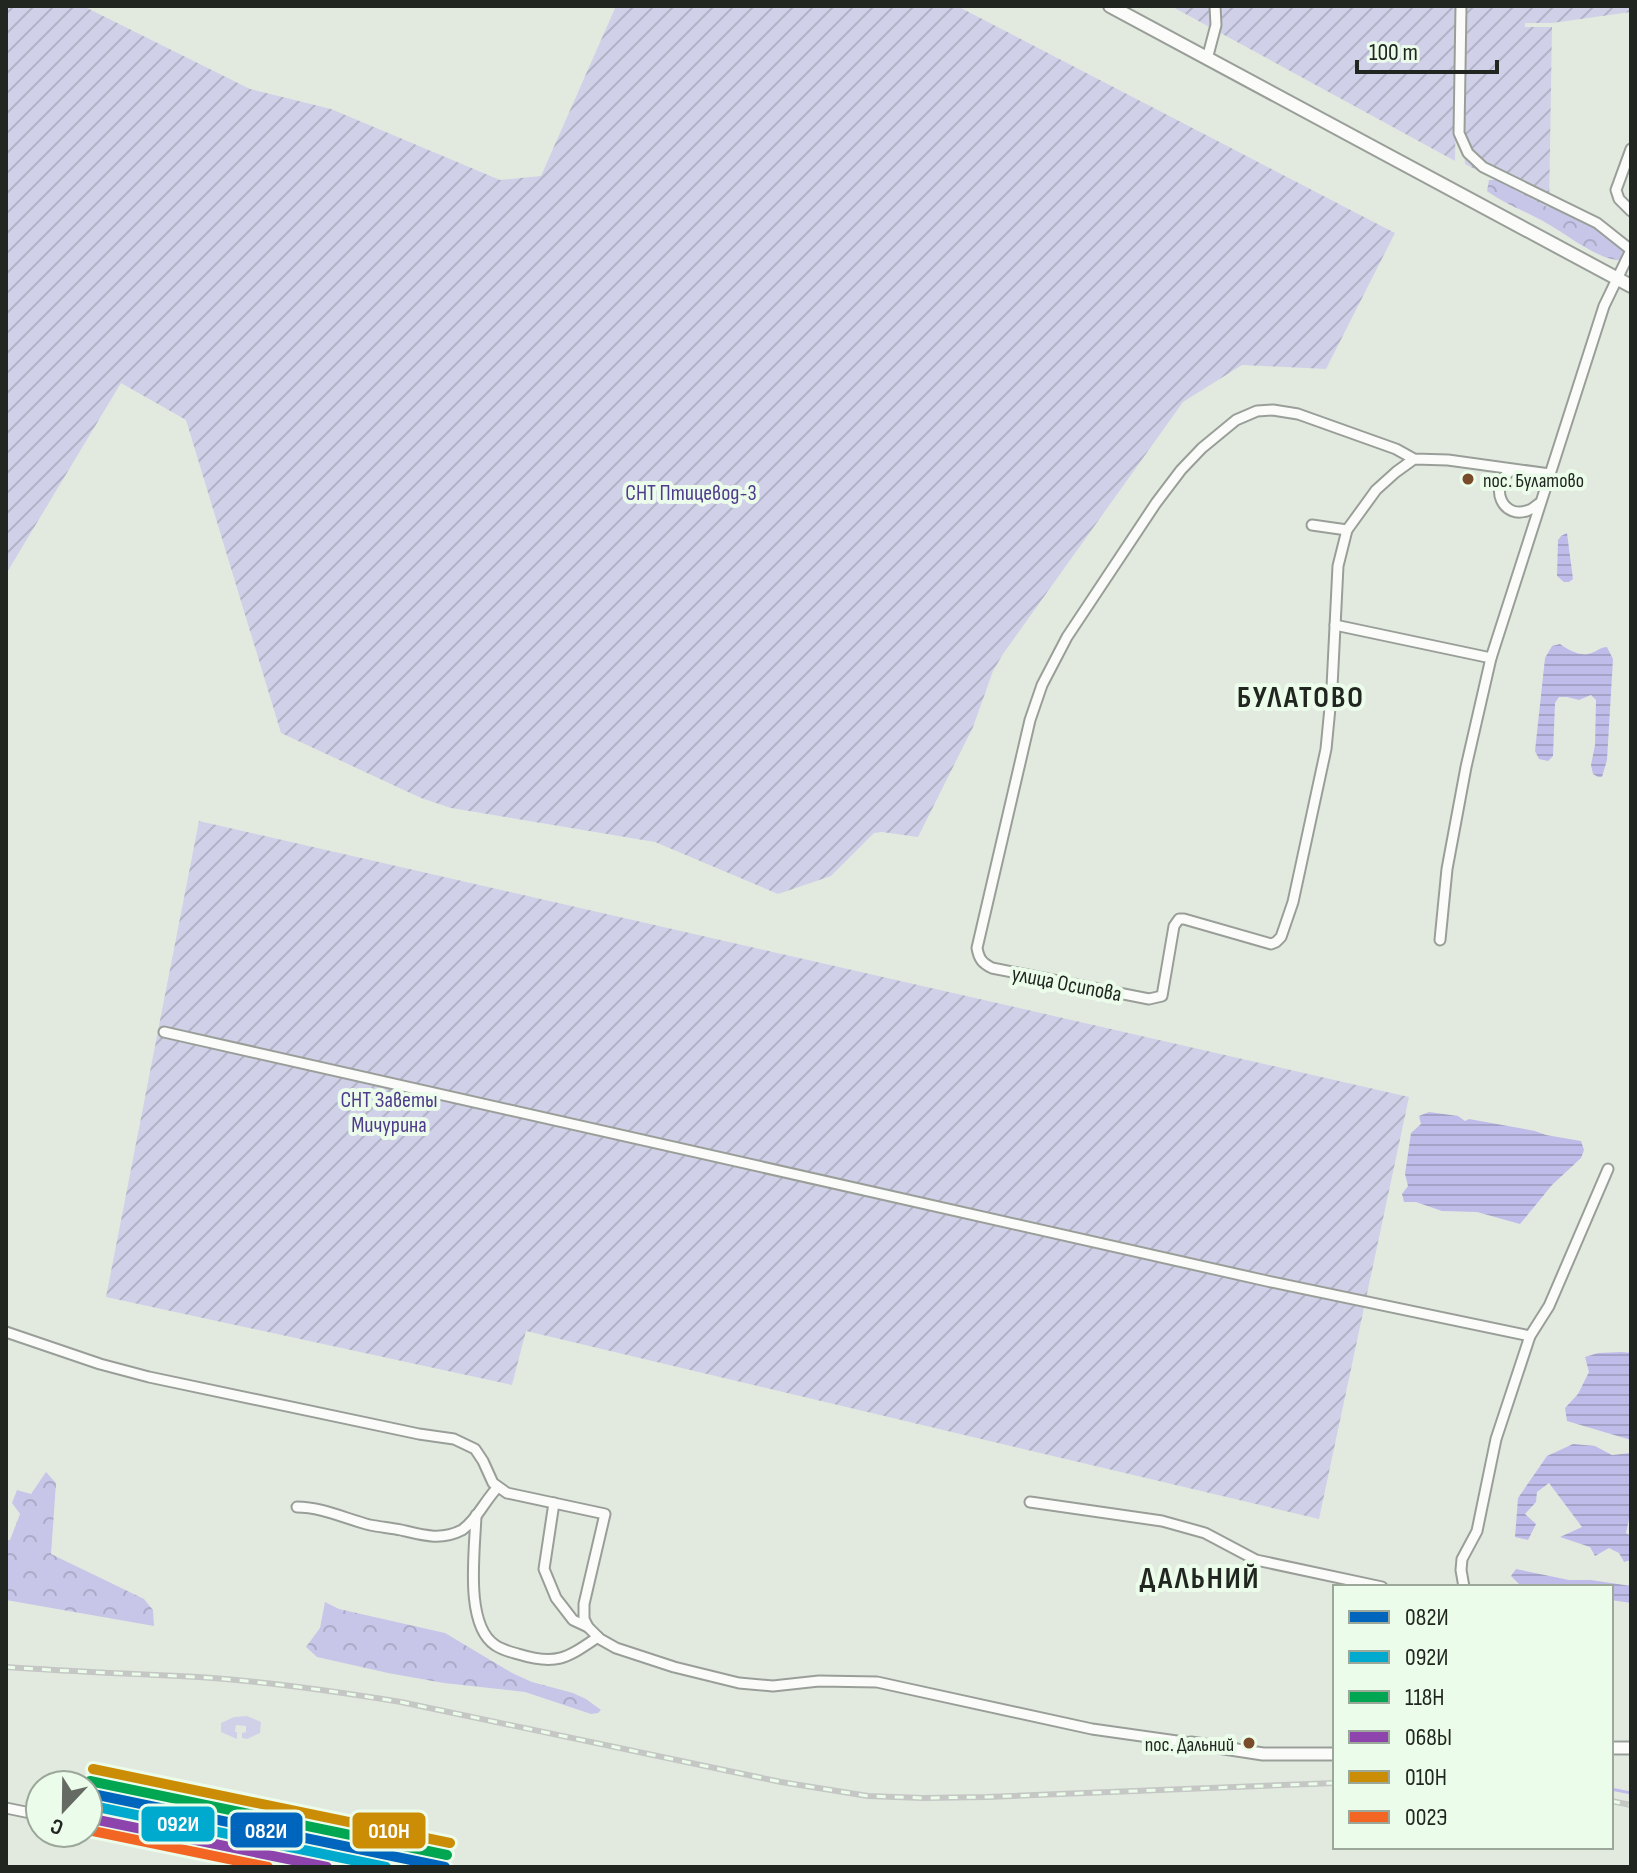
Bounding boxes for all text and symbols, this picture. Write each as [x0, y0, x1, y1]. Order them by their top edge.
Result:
scale bar [1357, 24, 1497, 74]
text: 100 m [1369, 38, 1418, 67]
place label: пос. Булатово [1483, 469, 1584, 493]
marker: пос. Булатово [1460, 471, 1476, 487]
park label: СНТ Птицевод-3 [625, 480, 757, 507]
district label: БУЛАТОВО [1237, 680, 1365, 716]
street label: улица Осипова [1009, 961, 1124, 1008]
park label: СНТ Заветы Мичурина [340, 1087, 438, 1139]
district label: ДАЛЬНИЙ [1139, 1561, 1261, 1597]
legend [1333, 1585, 1613, 1849]
text: 082И [1405, 1603, 1449, 1632]
text: 092И [1405, 1643, 1448, 1672]
text: 118Н [1405, 1683, 1445, 1712]
text: 068Ы [1405, 1723, 1452, 1752]
place label: пос. Дальний [1145, 1733, 1234, 1757]
marker: пос. Дальний [1241, 1735, 1257, 1751]
text: 010Н [1405, 1763, 1447, 1792]
north arrow [24, 1769, 104, 1849]
text: 002Э [1405, 1803, 1447, 1832]
line badge: 092И [140, 1805, 216, 1843]
text: 092И [157, 1811, 199, 1838]
line badge: 082И [229, 1811, 304, 1849]
line badge: 010Н [351, 1811, 427, 1850]
text: С [47, 1812, 67, 1841]
text: 082И [245, 1818, 287, 1845]
text: 010Н [368, 1818, 410, 1845]

